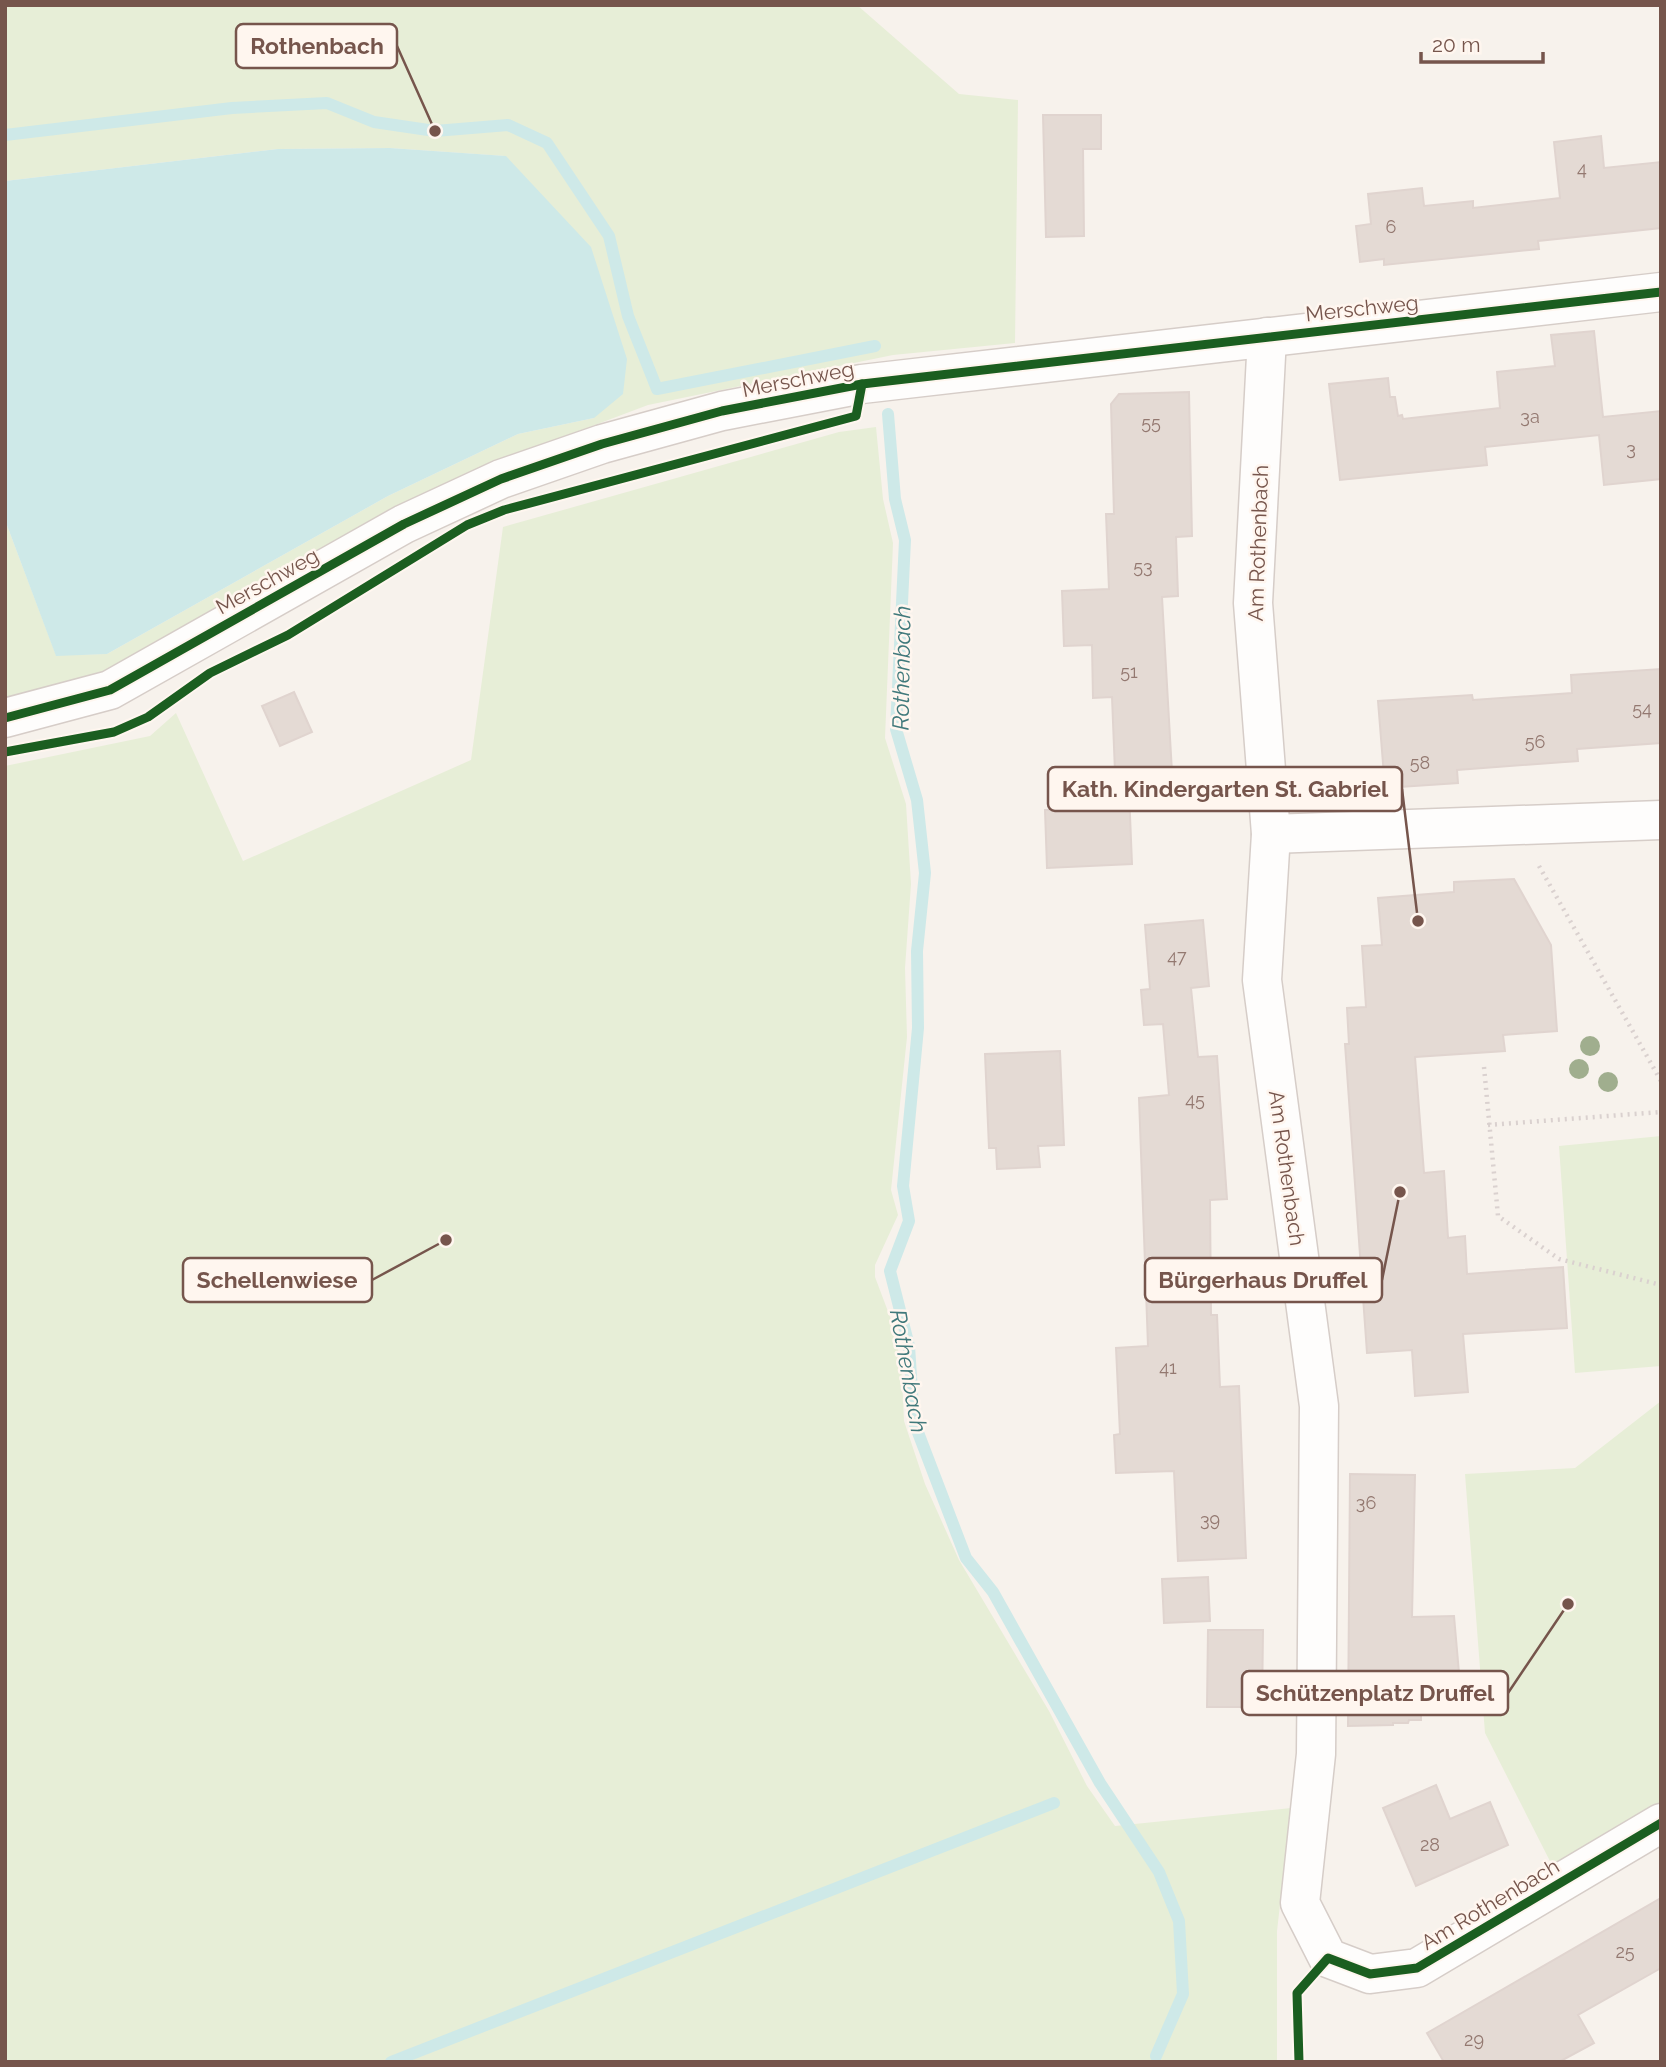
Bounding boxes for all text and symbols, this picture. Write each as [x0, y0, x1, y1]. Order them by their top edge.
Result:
scale bar [1421, 21, 1544, 65]
callout: Rothenbach [236, 24, 397, 68]
text: Rothenbach [250, 32, 384, 59]
text: 20 m [1432, 32, 1480, 57]
house number: 4 [1577, 158, 1587, 179]
house number: 6 [1386, 216, 1397, 237]
street label: Merschweg [1304, 290, 1420, 326]
street label: Merschweg [740, 356, 856, 402]
house number: 3a [1520, 406, 1540, 427]
house number: 55 [1141, 412, 1161, 433]
house number: 3 [1626, 438, 1636, 459]
street label: Am Rothenbach [1243, 464, 1273, 622]
street label: Merschweg [211, 543, 323, 619]
house number: 53 [1133, 556, 1153, 577]
water label: Rothenbach [886, 605, 916, 731]
house number: 51 [1120, 661, 1138, 682]
house number: 54 [1632, 698, 1652, 719]
house number: 56 [1525, 731, 1545, 752]
house number: 58 [1410, 752, 1430, 773]
callout: Kath. Kindergarten St. Gabriel [1048, 767, 1402, 811]
text: Kath. Kindergarten St. Gabriel [1062, 775, 1389, 802]
house number: 47 [1167, 946, 1187, 967]
house number: 45 [1185, 1089, 1205, 1110]
street label: Am Rothenbach [1264, 1089, 1310, 1247]
callout: Schellenwiese [183, 1258, 372, 1302]
callout: Bürgerhaus Druffel [1145, 1258, 1382, 1302]
text: Schellenwiese [197, 1266, 358, 1293]
text: Bürgerhaus Druffel [1158, 1266, 1368, 1293]
water label: Rothenbach [885, 1307, 933, 1435]
house number: 41 [1159, 1357, 1177, 1378]
house number: 36 [1356, 1492, 1376, 1513]
house number: 39 [1200, 1509, 1220, 1530]
callout: Schützenplatz Druffel [1242, 1671, 1508, 1715]
text: Schützenplatz Druffel [1256, 1679, 1495, 1706]
house number: 28 [1420, 1834, 1440, 1855]
street label: Am Rothenbach [1416, 1853, 1564, 1955]
house number: 25 [1615, 1941, 1635, 1962]
house number: 29 [1464, 2029, 1484, 2050]

